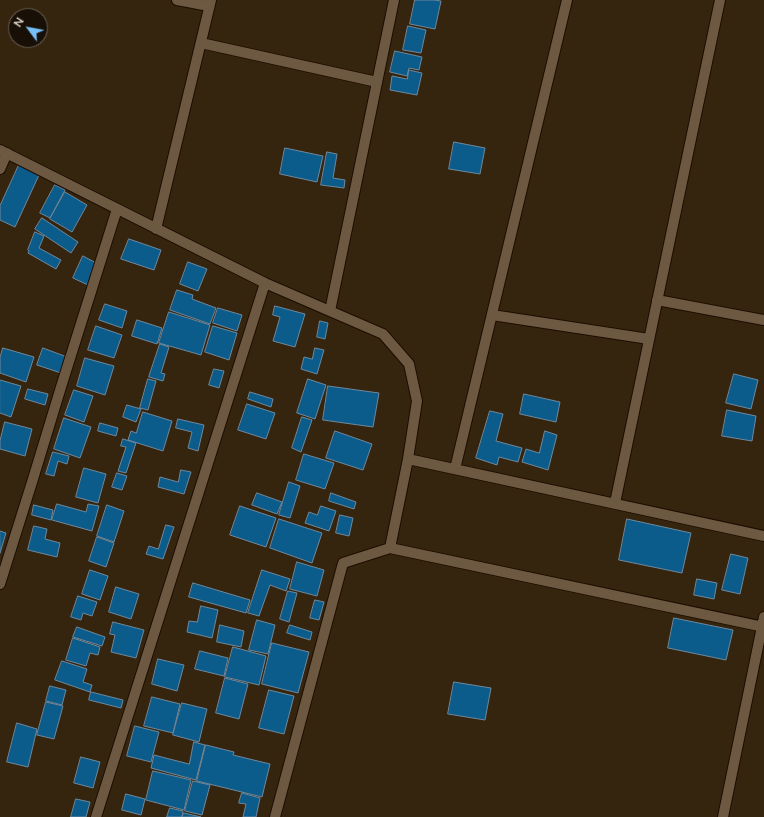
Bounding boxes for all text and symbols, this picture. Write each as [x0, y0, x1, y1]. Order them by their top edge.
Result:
north arrow [8, 8, 48, 48]
text: N [10, 15, 26, 29]

